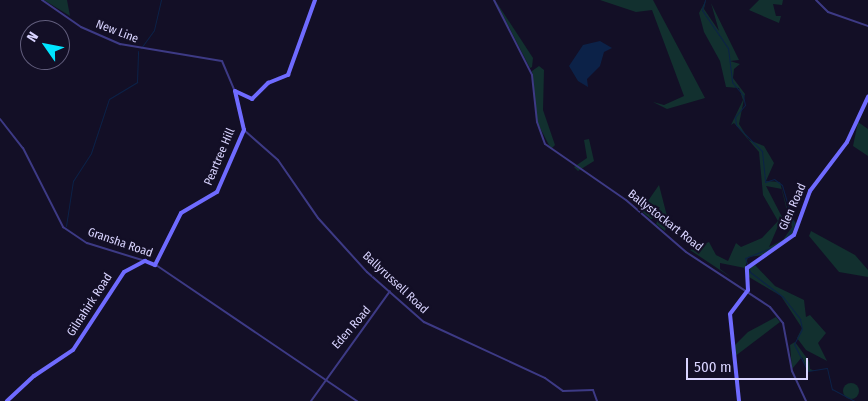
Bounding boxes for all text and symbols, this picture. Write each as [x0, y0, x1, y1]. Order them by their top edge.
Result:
street label: New Line [94, 17, 140, 47]
north arrow [20, 20, 70, 70]
text: N [23, 29, 42, 45]
street label: Peartree Hill [201, 126, 239, 188]
street label: Glen Road [776, 181, 810, 233]
street label: Ballystockart Road [625, 187, 705, 255]
street label: Gransha Road [86, 225, 154, 261]
street label: Ballyrussell Road [359, 249, 431, 317]
street label: Gilnahirk Road [64, 271, 116, 339]
street label: Eden Road [330, 304, 374, 352]
scale bar [688, 348, 810, 380]
text: 500 m [694, 358, 732, 376]

